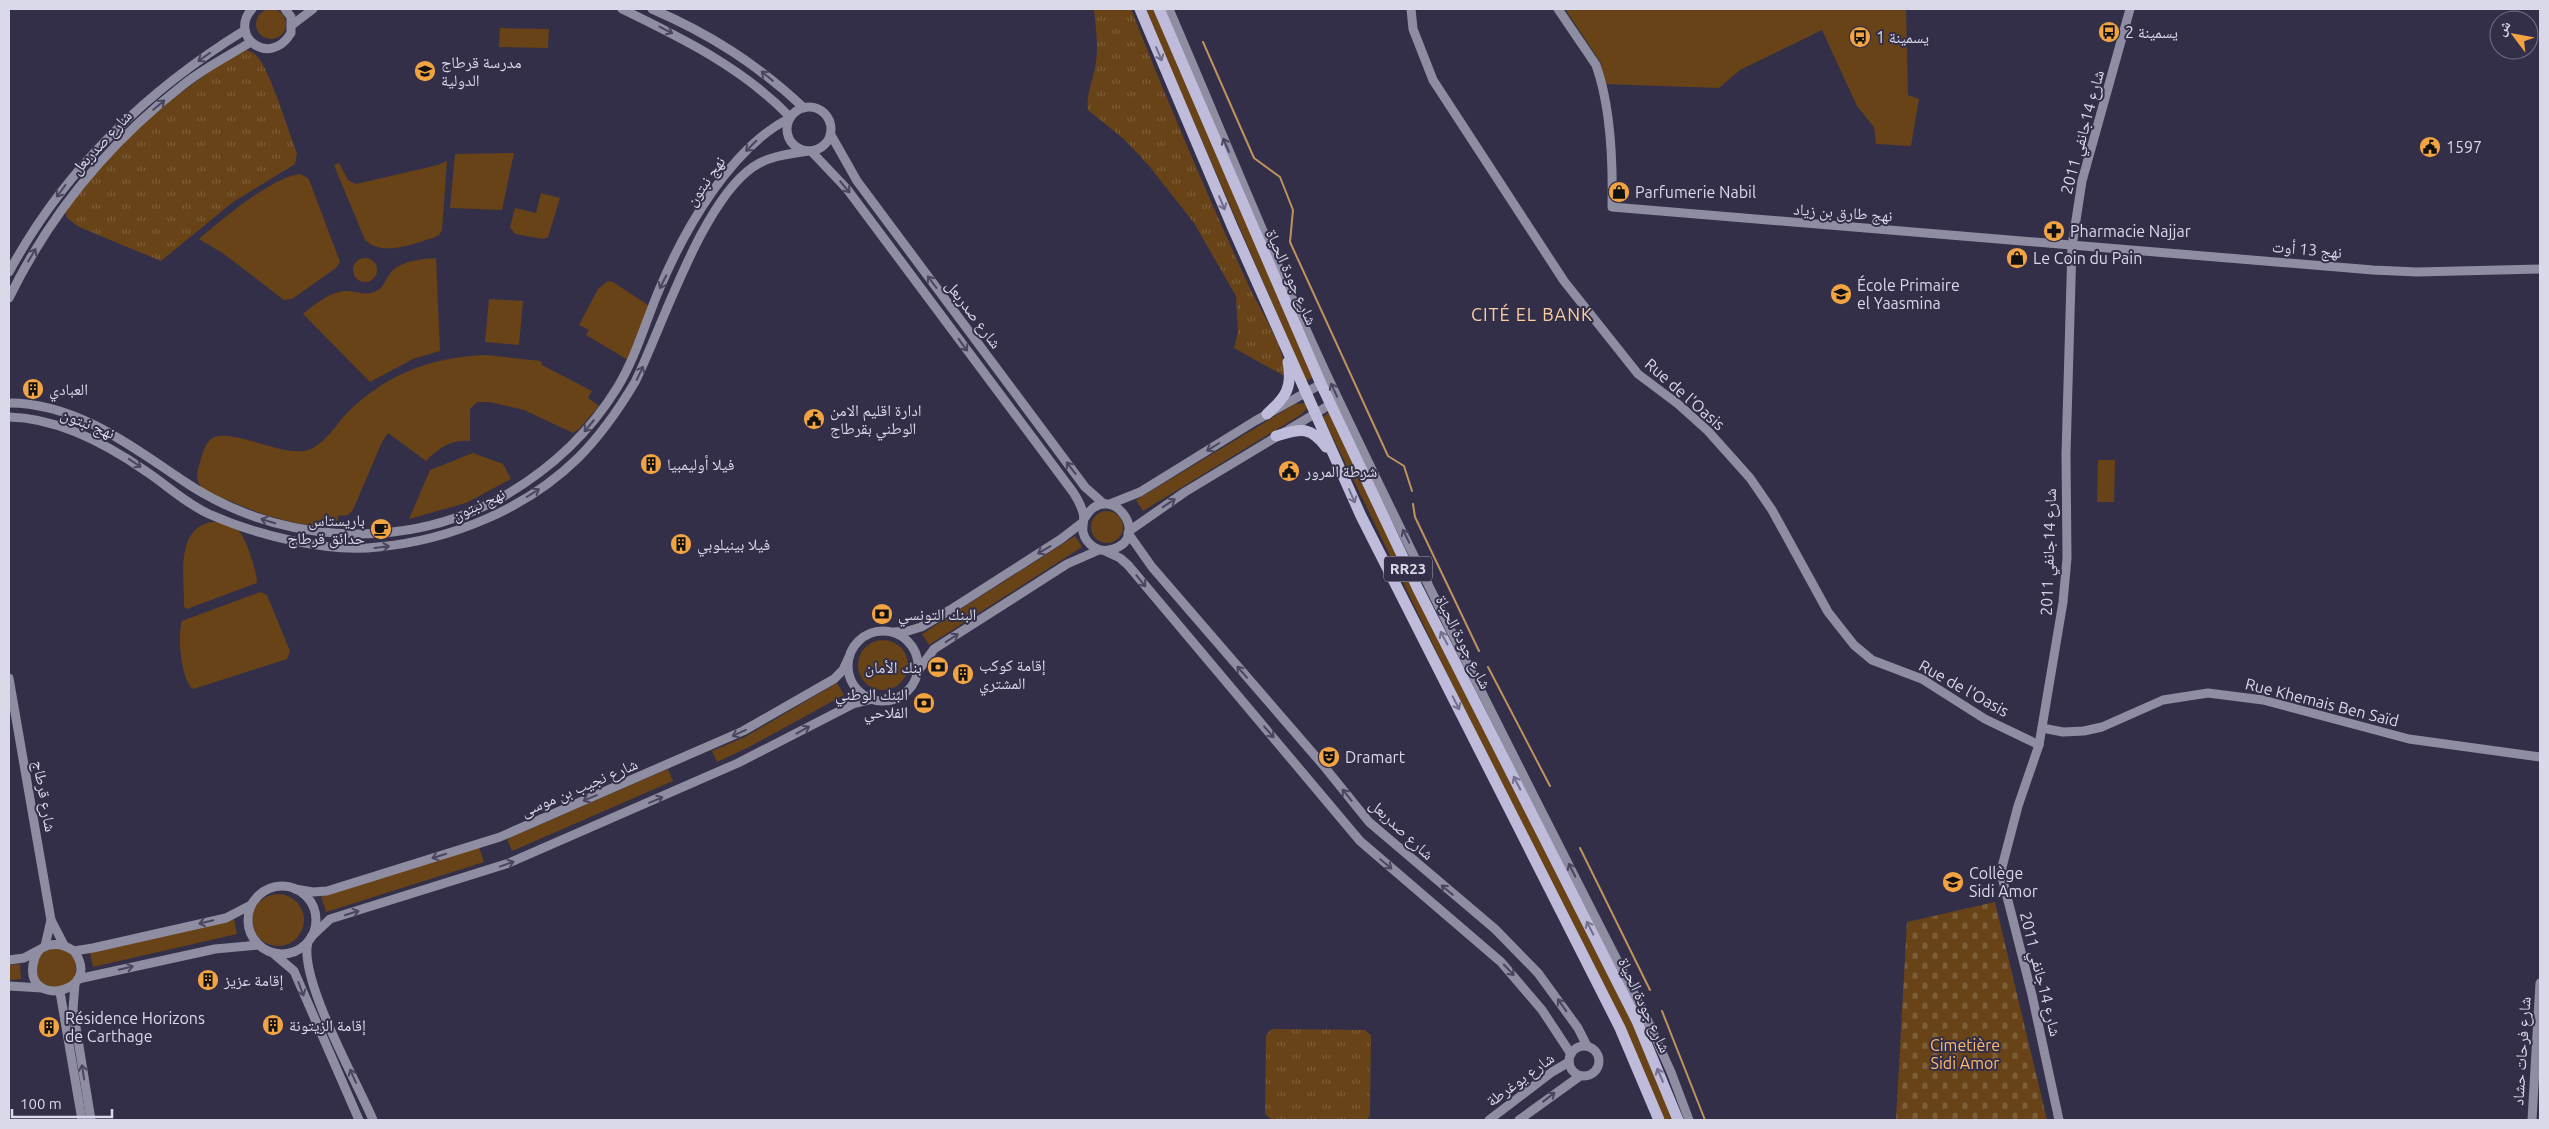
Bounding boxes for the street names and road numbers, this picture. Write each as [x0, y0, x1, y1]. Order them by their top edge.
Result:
street label: شارع 14جانفي 2011 [2057, 68, 2111, 197]
street label: شارع صدربعل [67, 106, 137, 179]
street label: نهج نبتون [681, 153, 730, 210]
street label: نهج طارق بن زياد [1793, 200, 1893, 226]
street label: شارع جودة الحياة [1261, 226, 1321, 328]
street label: نهج 13 أوت [2271, 237, 2343, 263]
street label: شارع صدربعل [941, 276, 1006, 353]
street label: Rue de l'Oasis [1641, 354, 1729, 434]
street label: نهج نبتون [58, 404, 118, 444]
street label: نهج نبتون [449, 484, 508, 526]
street label: شارع 14جانفي 2011 [2037, 488, 2063, 616]
road number: RR23 [1384, 556, 1432, 582]
street label: شارع جودة الحياة [1431, 592, 1495, 693]
street label: Rue de l'Oasis [1916, 656, 2012, 720]
street label: Rue Khemais Ben Saïd [2243, 674, 2401, 730]
street label: شارع نجيب بن موسى [518, 754, 641, 822]
street label: شارع قرطاج [28, 759, 60, 833]
street label: شارع صدربعل [1365, 795, 1438, 865]
street label: شارع 14جانفي 2011 [2013, 910, 2065, 1039]
street label: شارع جودة الحياة [1613, 955, 1675, 1056]
street label: شارع فرحات حشاد [2508, 996, 2536, 1106]
street label: شارع يوغرطة [1483, 1048, 1559, 1111]

